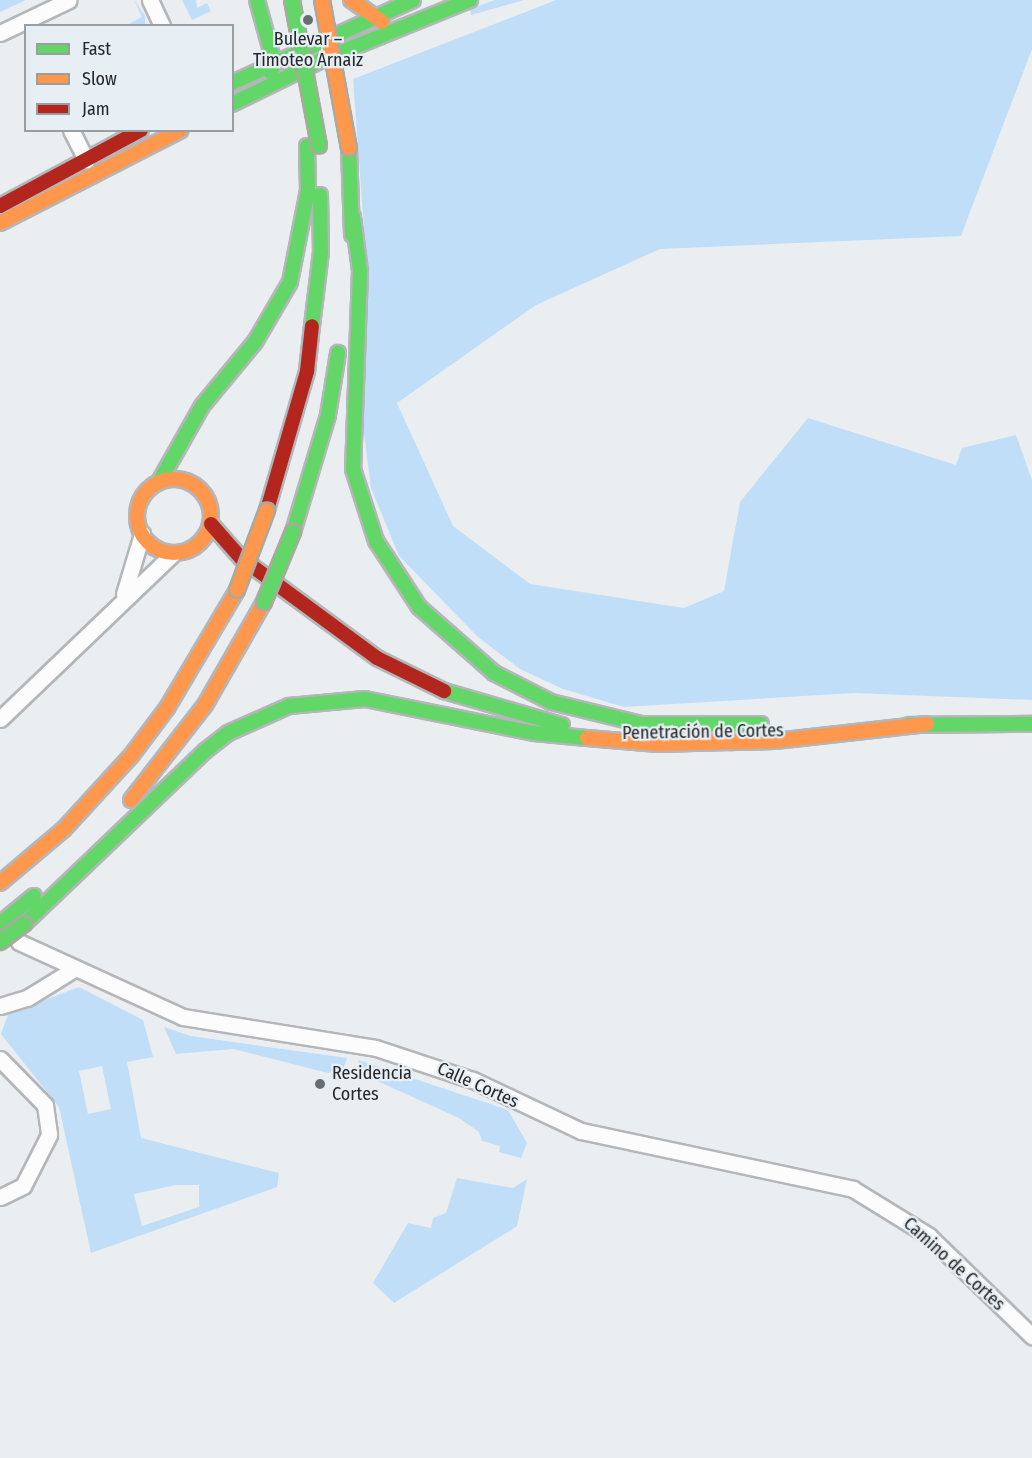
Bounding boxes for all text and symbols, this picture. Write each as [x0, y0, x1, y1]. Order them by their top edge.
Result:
marker: Bulevar – Timoteo Arnaiz [301, 13, 315, 27]
legend [24, 24, 234, 132]
place label: Bulevar – Timoteo Arnaiz [253, 29, 363, 72]
text: Fast [82, 38, 111, 60]
text: Slow [82, 68, 117, 90]
text: Jam [82, 98, 110, 120]
street label: Penetración de Cortes [622, 720, 784, 744]
street label: Calle Cortes [434, 1057, 522, 1113]
place label: Residencia Cortes [332, 1063, 412, 1106]
marker: Residencia Cortes [313, 1077, 327, 1091]
street label: Camino de Cortes [899, 1213, 1009, 1315]

